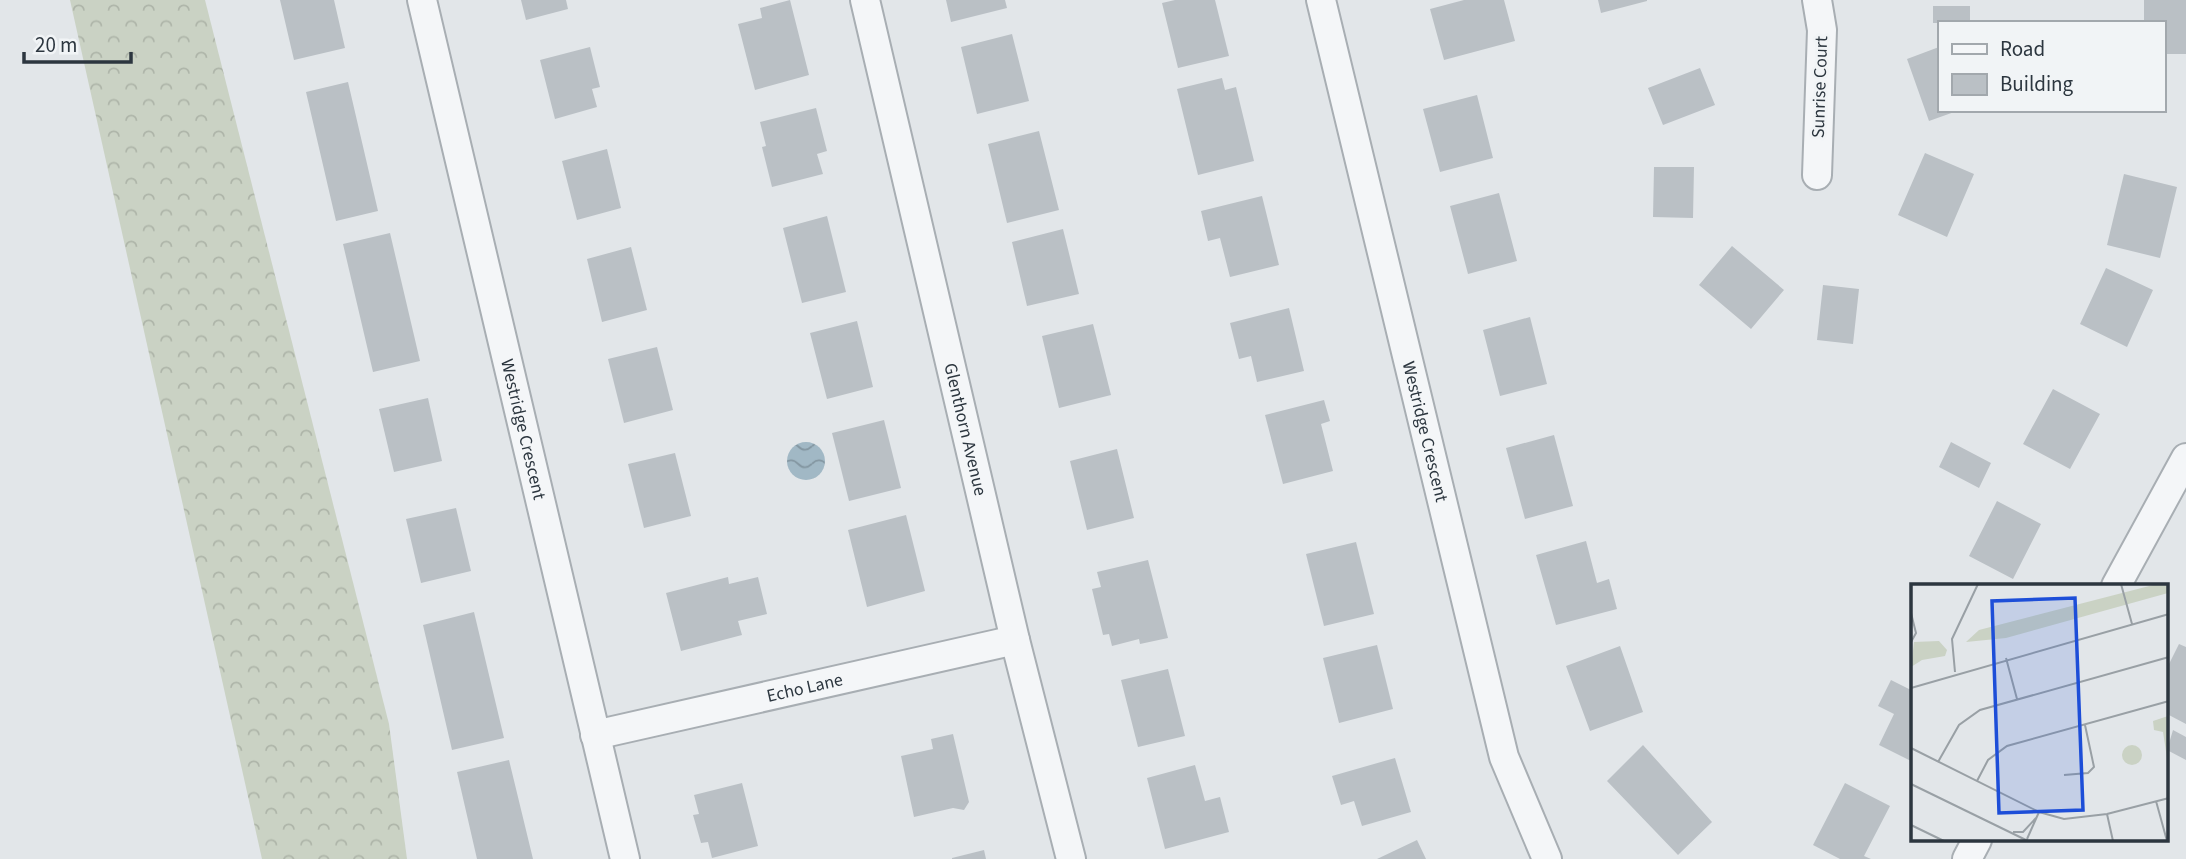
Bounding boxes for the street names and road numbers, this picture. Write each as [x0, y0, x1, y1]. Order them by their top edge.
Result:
street label: Sunrise Court [1806, 36, 1834, 138]
street label: Westridge Crescent [495, 356, 552, 502]
street label: Westridge Crescent [1396, 359, 1454, 504]
street label: Glenthorn Avenue [938, 361, 993, 498]
street label: Echo Lane [764, 667, 845, 708]

